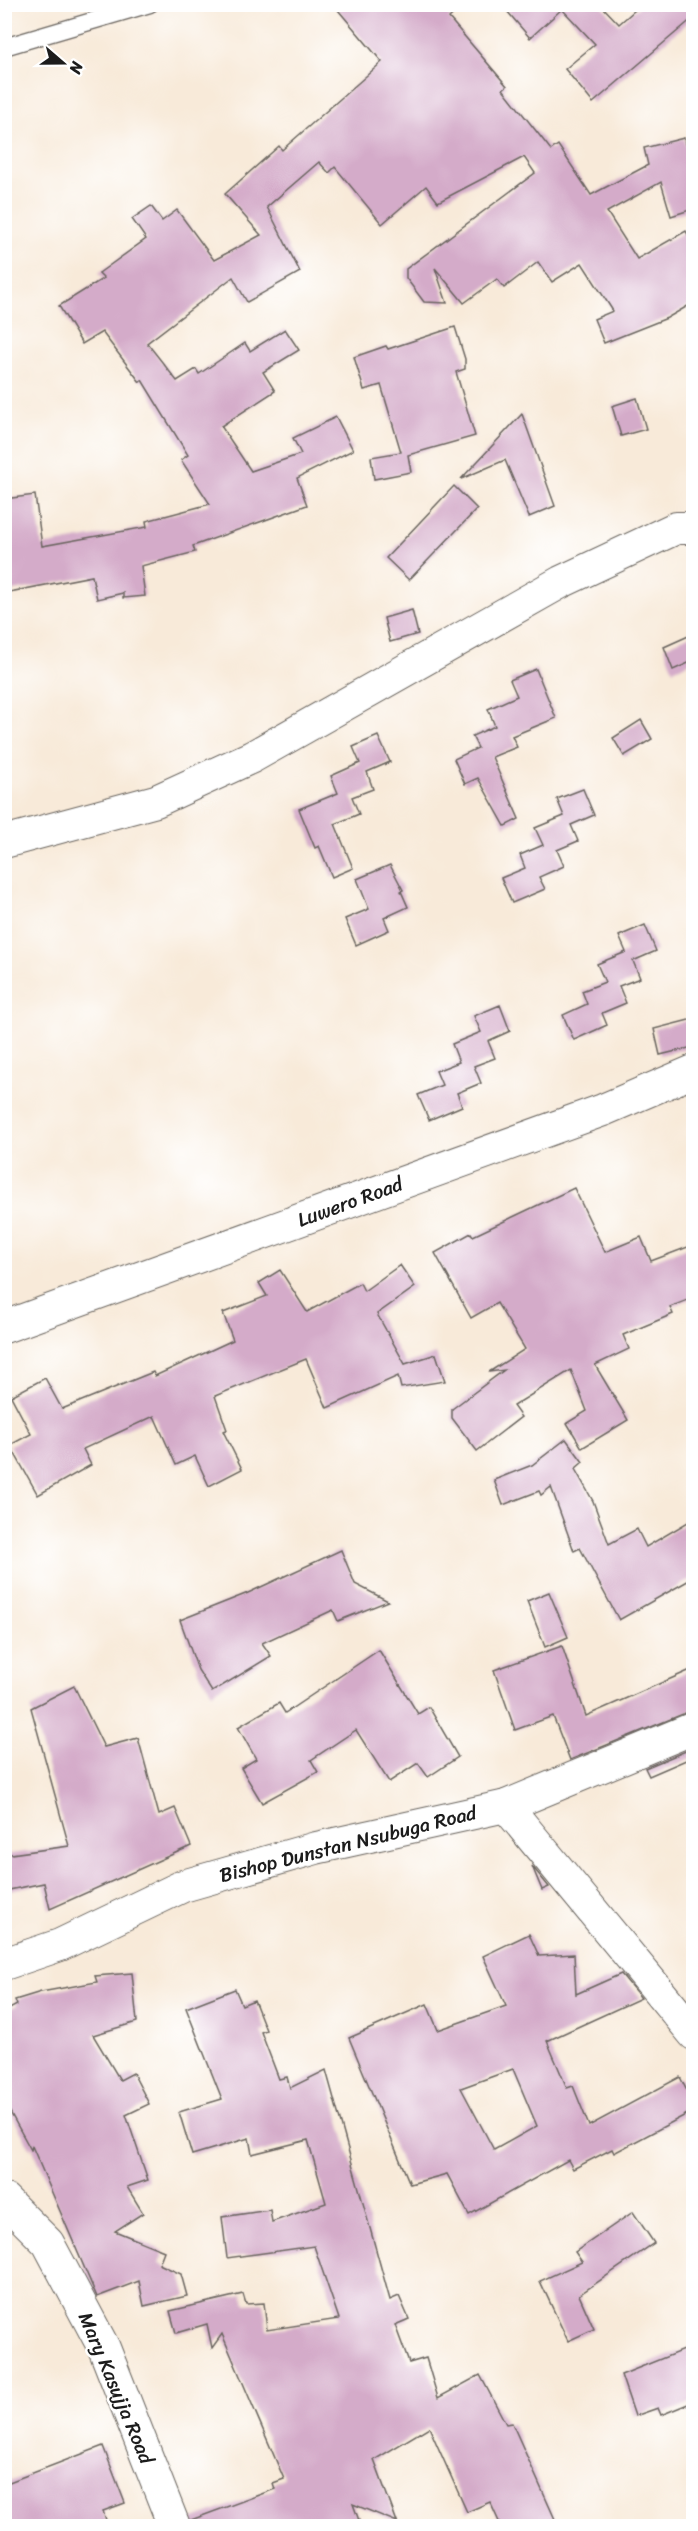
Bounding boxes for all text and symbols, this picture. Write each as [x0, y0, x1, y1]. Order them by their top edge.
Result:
north arrow [33, 33, 93, 93]
text: N [61, 57, 92, 79]
street label: Luwero Road [292, 1166, 409, 1237]
street label: Bishop Dunstan Nsubuga Road [216, 1795, 482, 1893]
street label: Mary Kasujja Road [68, 2306, 164, 2471]

